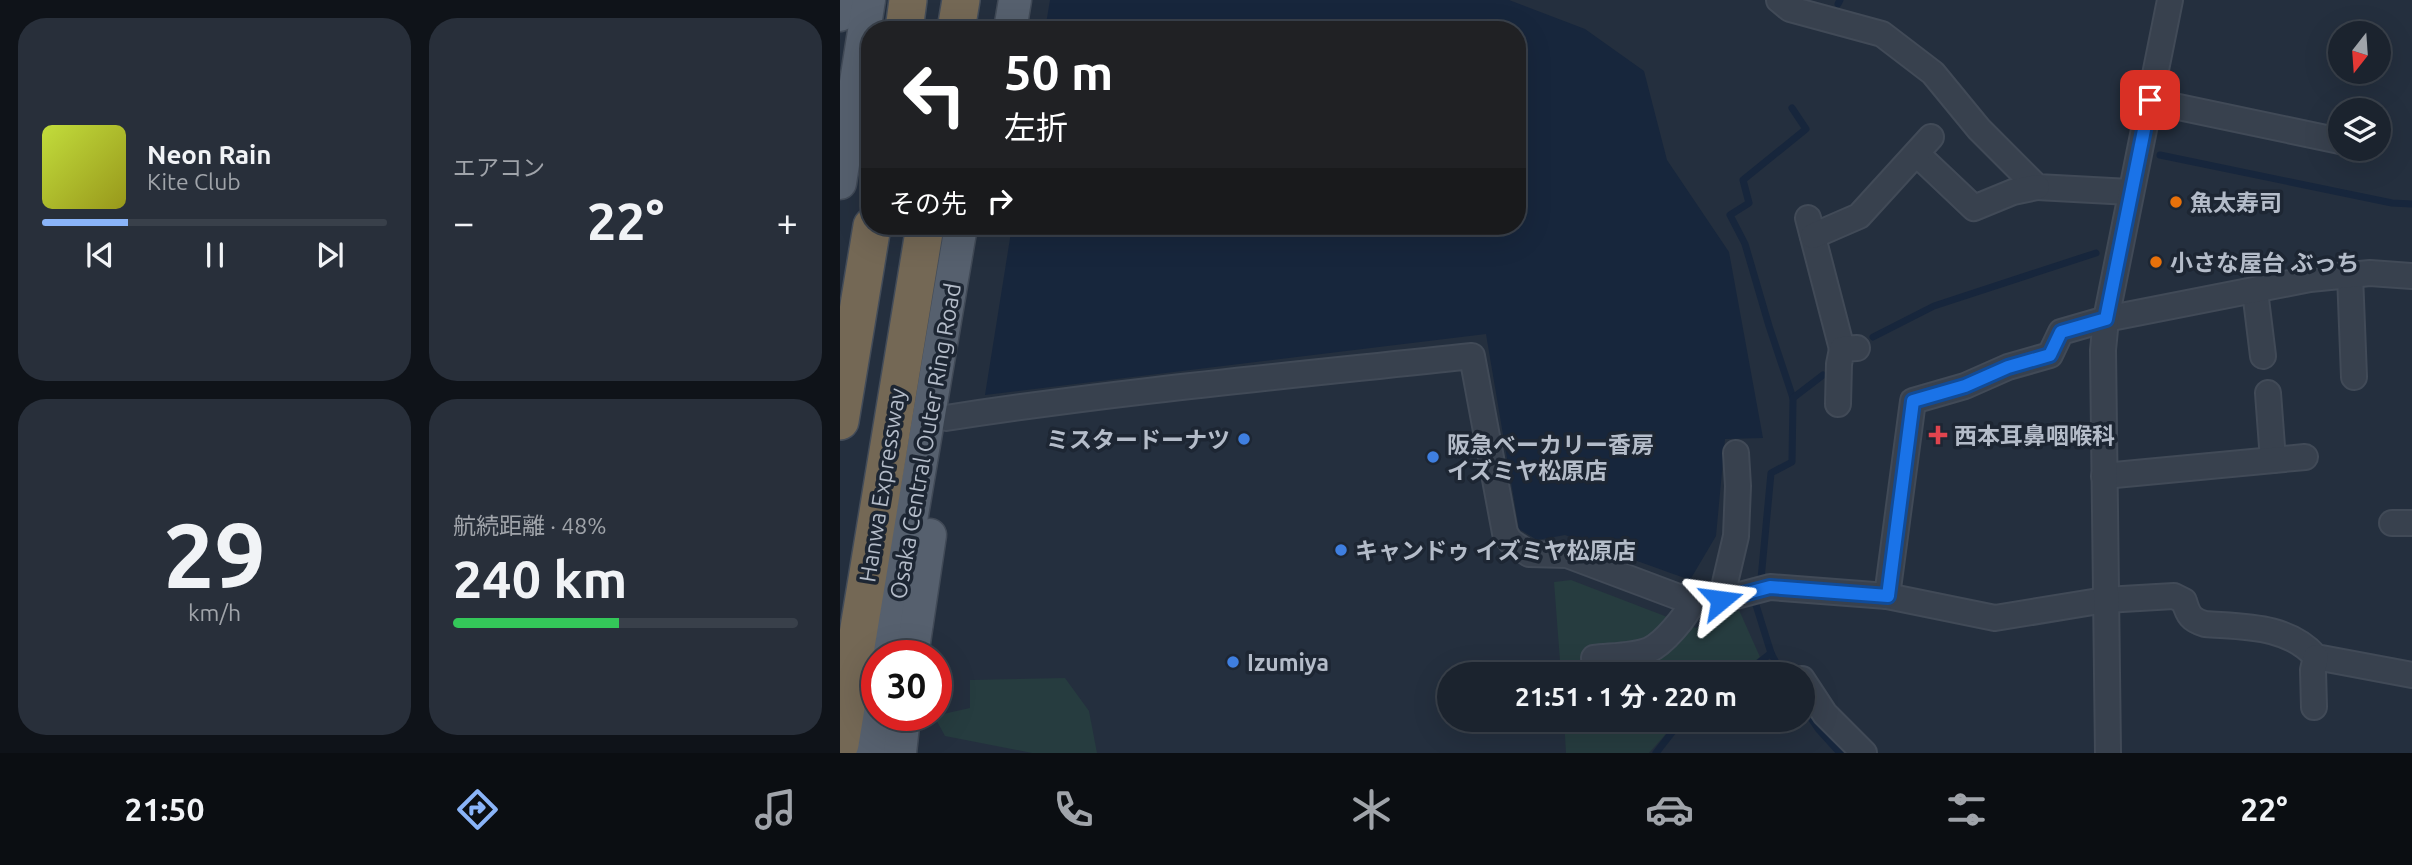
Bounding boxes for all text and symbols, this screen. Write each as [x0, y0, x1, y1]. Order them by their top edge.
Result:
north arrow [2328, 21, 2390, 84]
map controls [2328, 21, 2391, 161]
text: 50 m [1004, 44, 1113, 99]
icon: left [889, 49, 980, 140]
pin [2120, 70, 2180, 130]
icon: arrive [2131, 81, 2169, 119]
button: layers [2328, 98, 2391, 161]
text: 左折 [1004, 109, 1068, 145]
text: Neon Rain [147, 140, 272, 169]
text: エアコン [453, 155, 545, 180]
text: Kite Club [147, 169, 241, 194]
icon: right [981, 182, 1019, 220]
text: その先 [889, 189, 967, 218]
place label: 魚太寿司 [2190, 190, 2282, 215]
text: 22° [587, 192, 664, 250]
marker: 魚太寿司 [2168, 194, 2184, 210]
text: − [453, 201, 474, 243]
text: + [777, 201, 798, 243]
icon: previous [81, 236, 119, 274]
icon: pause [196, 236, 234, 274]
icon: next [311, 236, 349, 274]
place label: 小さな屋台 ぶっち [2170, 250, 2359, 275]
marker: 小さな屋台 ぶっち [2148, 254, 2164, 270]
street label: Osaka Central Outer Ring Road [885, 281, 965, 601]
street label: Hanwa Expressway [854, 386, 910, 584]
place label: 西本耳鼻咽喉科 [1954, 423, 2115, 448]
marker: 西本耳鼻咽喉科 [1928, 425, 1948, 445]
place label: ミスタードーナツ [1046, 427, 1230, 452]
marker: ミスタードーナツ [1236, 431, 1252, 447]
place label: 阪急ベーカリー香房 イズミヤ松原店 [1447, 432, 1654, 483]
marker: 阪急ベーカリー香房 イズミヤ松原店 [1425, 449, 1441, 465]
text: 29 [163, 503, 266, 605]
text: 航続距離 · 48% [453, 513, 606, 538]
place label: キャンドゥ イズミヤ松原店 [1355, 538, 1636, 563]
marker: キャンドゥ イズミヤ松原店 [1333, 542, 1349, 558]
text: 240 km [453, 550, 627, 608]
position arrow [1684, 563, 1758, 637]
text: km/h [188, 600, 241, 625]
speed limit sign: 30 [861, 640, 952, 731]
place label: Izumiya [1247, 650, 1329, 675]
marker: Izumiya [1225, 654, 1241, 670]
text: 21:51 · 1 分 · 220 m [1515, 682, 1737, 711]
icon: directions [453, 785, 502, 834]
icon: music [751, 785, 800, 834]
icon: phone [1049, 785, 1098, 834]
icon: climate [1347, 785, 1396, 834]
icon: car [1645, 785, 1694, 834]
icon: filters [1942, 785, 1991, 834]
text: 21:50 [124, 791, 204, 827]
text: 22° [2240, 791, 2288, 827]

